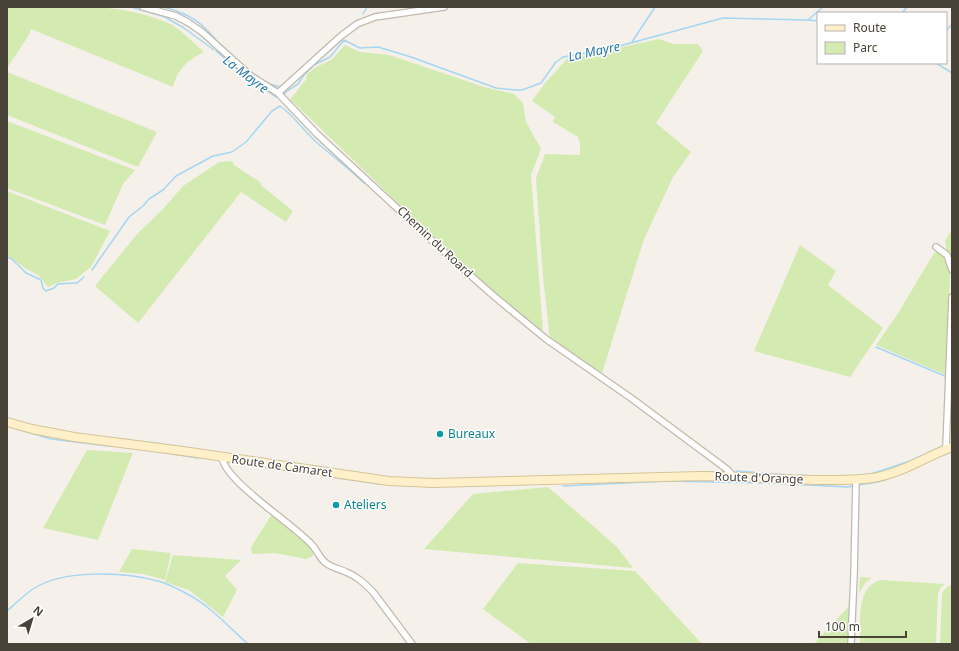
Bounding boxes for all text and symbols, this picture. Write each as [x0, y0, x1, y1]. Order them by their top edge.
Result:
legend [817, 12, 947, 64]
text: Route [853, 19, 886, 36]
water label: La Mayre [566, 37, 622, 65]
text: Parc [853, 39, 878, 56]
water label: La Mayre [220, 51, 273, 97]
street label: Chemin du Roard [394, 202, 477, 281]
place label: Bureaux [448, 425, 496, 442]
marker: Bureaux [435, 429, 445, 439]
street label: Route de Camaret [231, 450, 334, 481]
street label: Route d'Orange [714, 467, 804, 488]
place label: Ateliers [344, 496, 387, 513]
marker: Ateliers [331, 500, 341, 510]
north arrow [12, 599, 52, 639]
text: N [30, 602, 47, 619]
scale bar [819, 613, 906, 639]
text: 100 m [825, 618, 860, 635]

